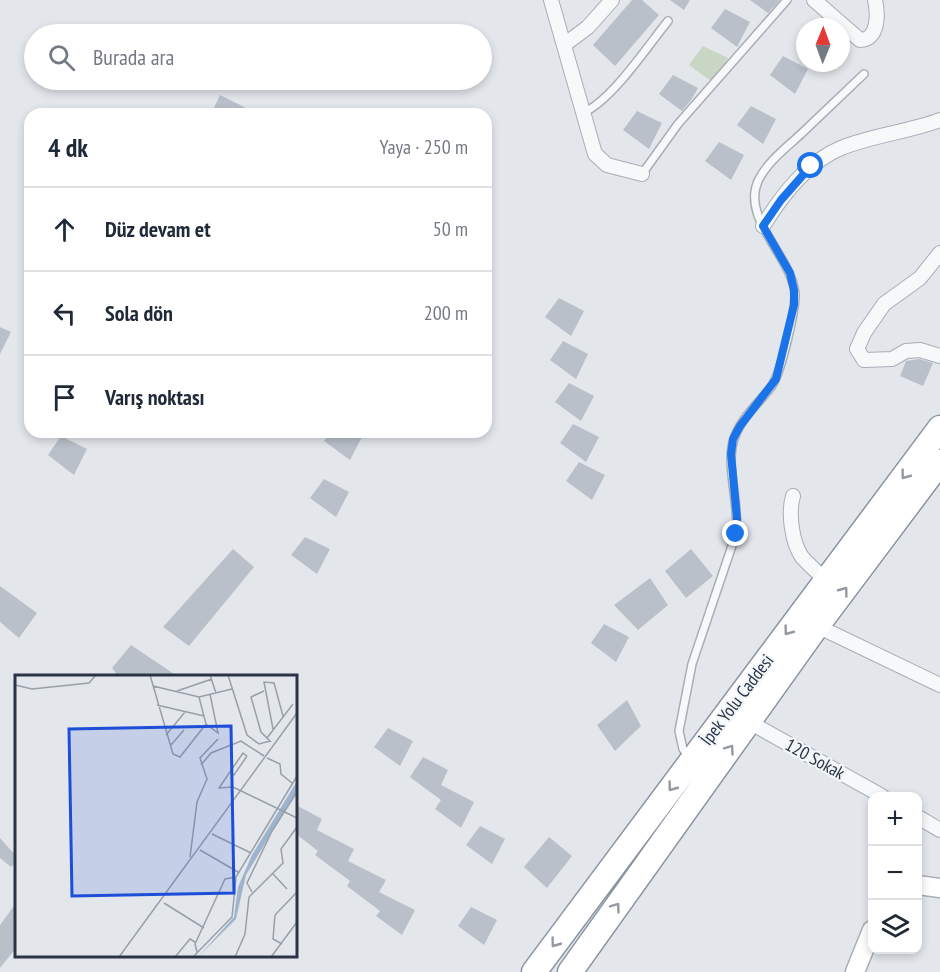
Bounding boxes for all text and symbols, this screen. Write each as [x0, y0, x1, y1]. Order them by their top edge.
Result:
north arrow [796, 18, 850, 72]
search box [24, 24, 492, 90]
icon: search [45, 41, 78, 74]
text: Burada ara [93, 43, 174, 71]
text: 4 dk [48, 131, 88, 164]
text: Yaya · 250 m [380, 134, 468, 160]
route start [797, 152, 823, 178]
icon: ahead [48, 213, 81, 246]
text: Düz devam et [105, 215, 211, 243]
text: 50 m [433, 216, 468, 242]
icon: left [48, 297, 81, 330]
text: Sola dön [105, 299, 173, 327]
text: 200 m [424, 300, 468, 326]
icon: arrive [48, 381, 81, 414]
text: Varış noktası [105, 383, 205, 411]
one-way arrow [901, 468, 912, 479]
route end [722, 520, 748, 546]
one-way arrow [836, 586, 847, 597]
one-way arrow [785, 624, 796, 635]
street label: İpek Yolu Caddesi [695, 650, 778, 750]
inset map [15, 675, 297, 957]
street label: 120 Sokak [781, 733, 849, 784]
one-way arrow [722, 744, 733, 755]
one-way arrow [668, 781, 679, 792]
map controls [868, 792, 922, 954]
button: + [868, 792, 922, 846]
button: − [868, 846, 922, 900]
button: layers [868, 900, 922, 954]
one-way arrow [609, 903, 620, 914]
one-way arrow [551, 937, 562, 948]

